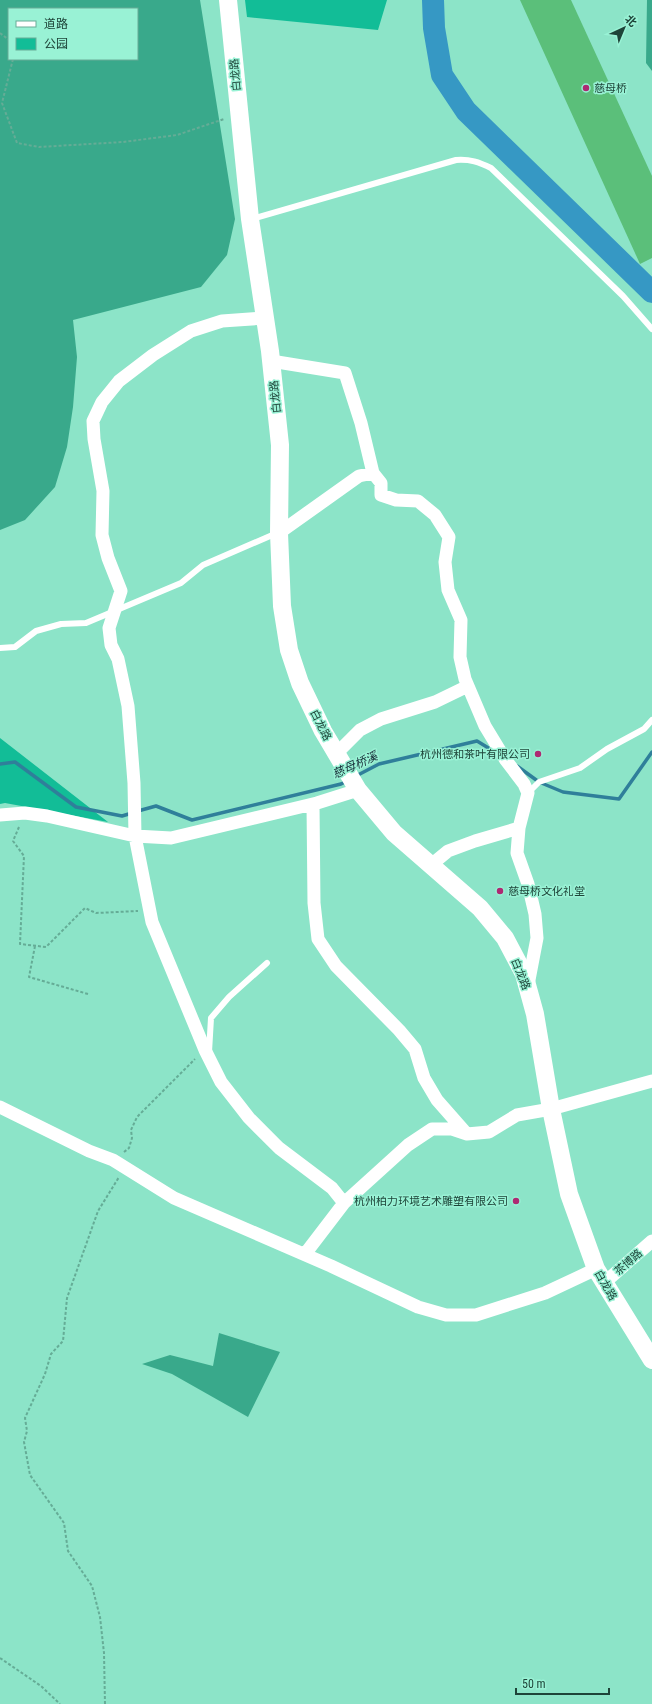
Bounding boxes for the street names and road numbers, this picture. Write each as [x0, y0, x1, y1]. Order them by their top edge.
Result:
street label: 白龙路 [228, 58, 243, 92]
street label: 白龙路 [267, 380, 284, 414]
street label: 白龙路 [307, 708, 334, 743]
street label: 白龙路 [508, 956, 533, 992]
street label: 茶博路 [612, 1247, 645, 1278]
street label: 白龙路 [592, 1268, 619, 1303]

